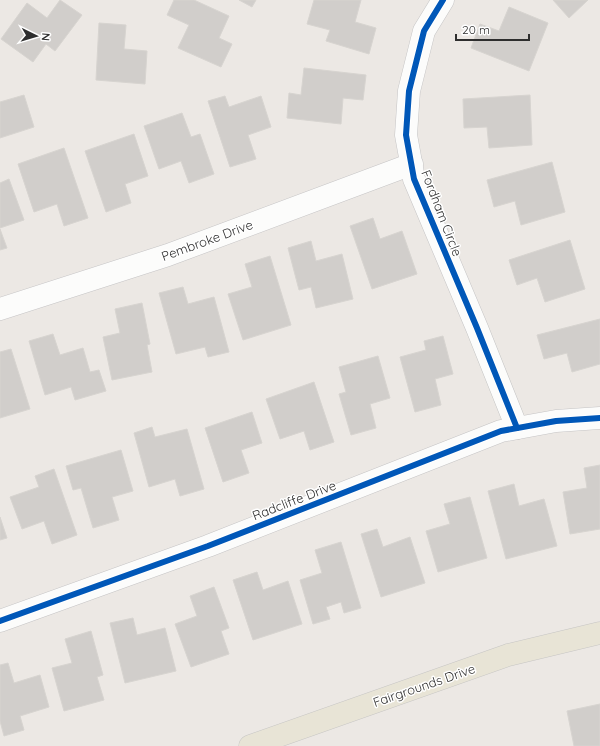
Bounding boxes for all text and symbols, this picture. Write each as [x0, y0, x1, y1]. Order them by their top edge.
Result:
north arrow [16, 16, 56, 56]
scale bar [456, 16, 529, 42]
text: 20 m [462, 22, 490, 37]
text: N [39, 32, 53, 42]
street label: Fordham Circle [418, 168, 466, 258]
street label: Pembroke Drive [159, 216, 255, 264]
street label: Radcliffe Drive [250, 477, 338, 523]
street label: Fairgrounds Drive [371, 660, 477, 710]

